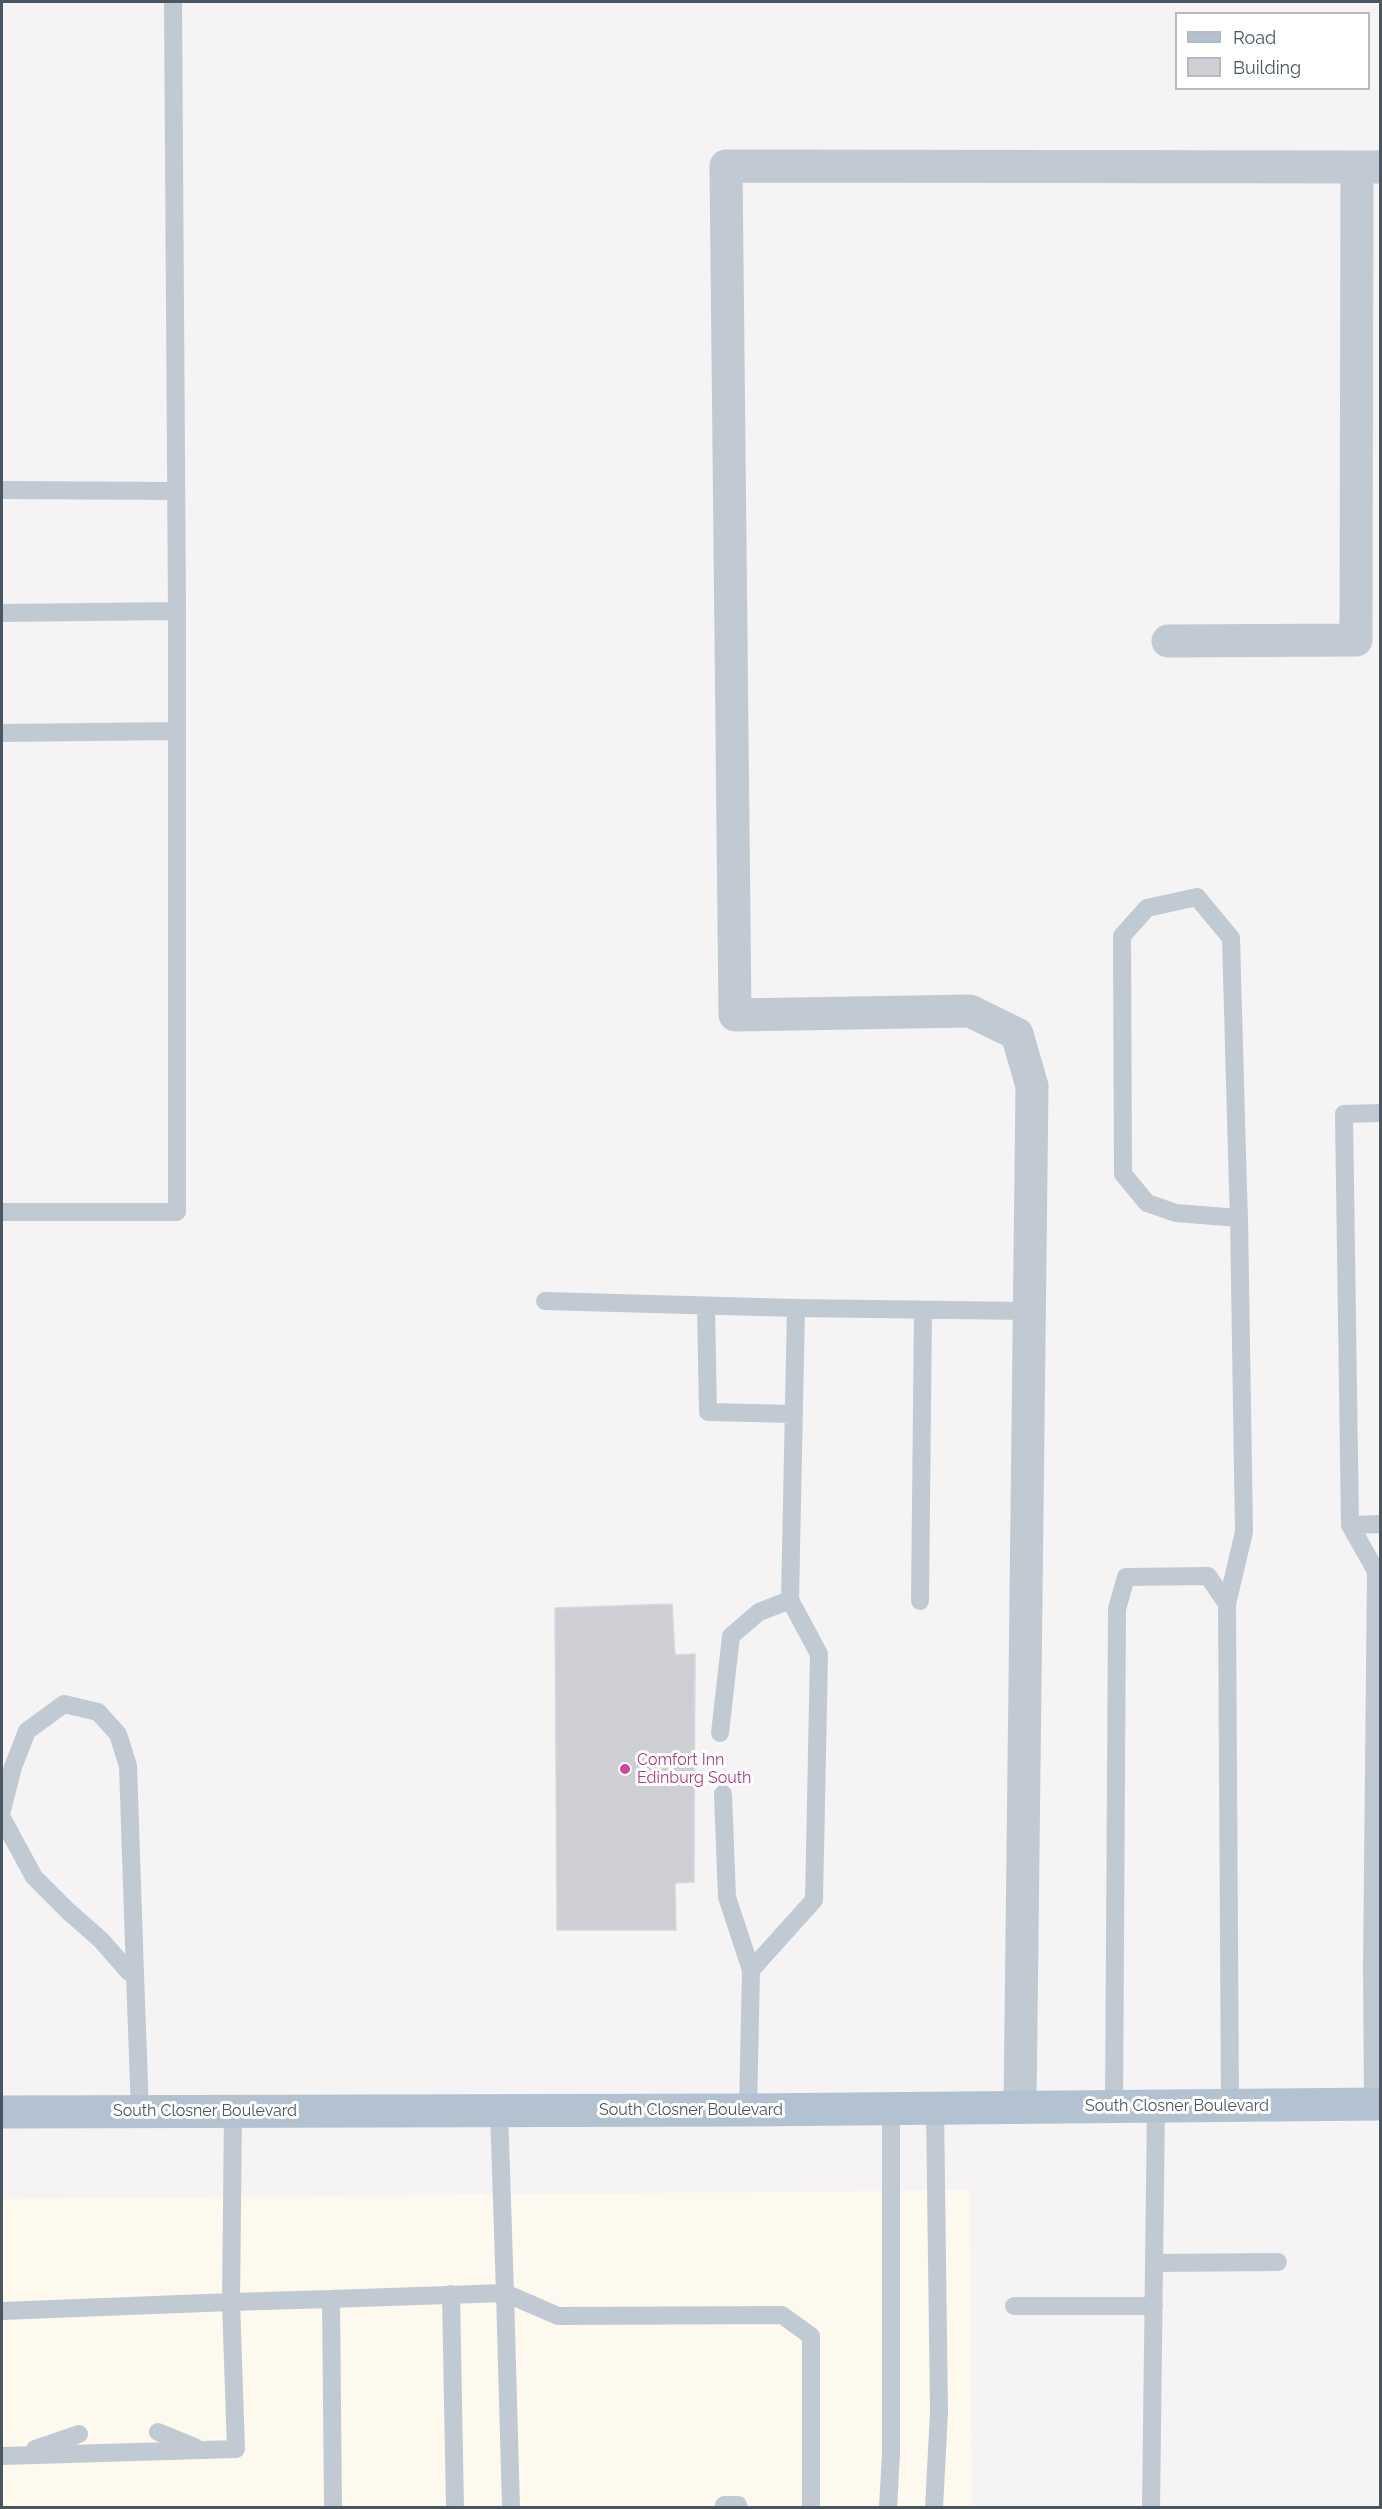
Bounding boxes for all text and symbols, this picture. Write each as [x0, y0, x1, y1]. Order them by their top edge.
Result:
legend [1175, 12, 1370, 90]
text: Road [1233, 27, 1276, 48]
text: Building [1233, 57, 1301, 78]
place label: Comfort Inn Edinburg South [637, 1750, 751, 1788]
marker: Comfort Inn Edinburg South [618, 1762, 632, 1776]
street label: South Closner Boulevard [1085, 2096, 1269, 2116]
street label: South Closner Boulevard [599, 2100, 783, 2120]
street label: South Closner Boulevard [113, 2101, 297, 2121]

